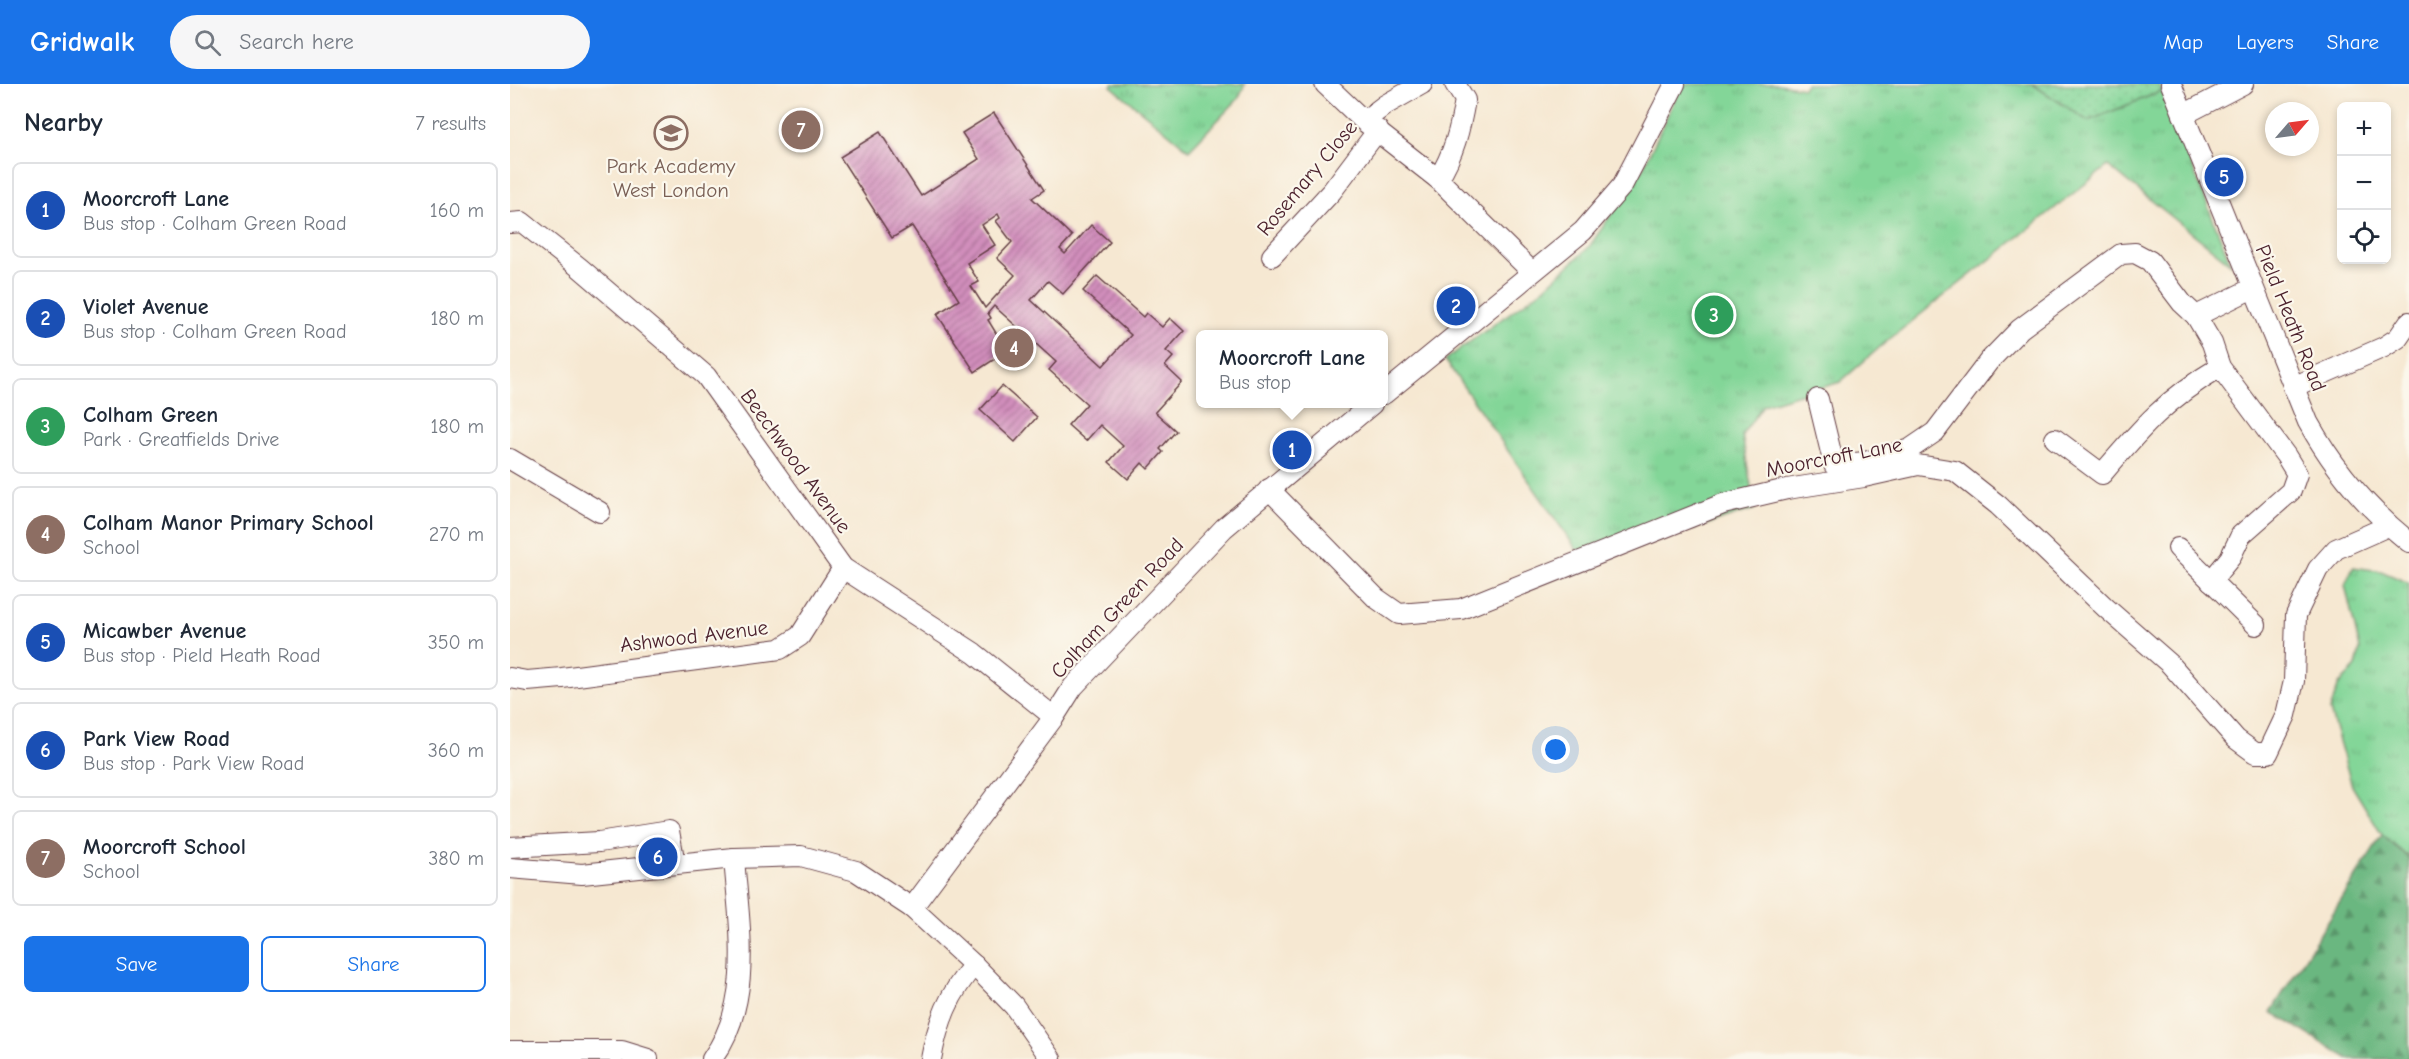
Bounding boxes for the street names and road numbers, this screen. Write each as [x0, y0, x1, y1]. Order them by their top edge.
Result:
street label: Rosemary Close [1252, 116, 1362, 240]
street label: Pield Heath Road [2251, 241, 2331, 395]
street label: Beechwood Avenue [736, 384, 856, 538]
street label: Moorcroft Lane [1764, 432, 1904, 482]
street label: Colham Green Road [1046, 533, 1188, 683]
street label: Ashwood Avenue [619, 615, 769, 657]

